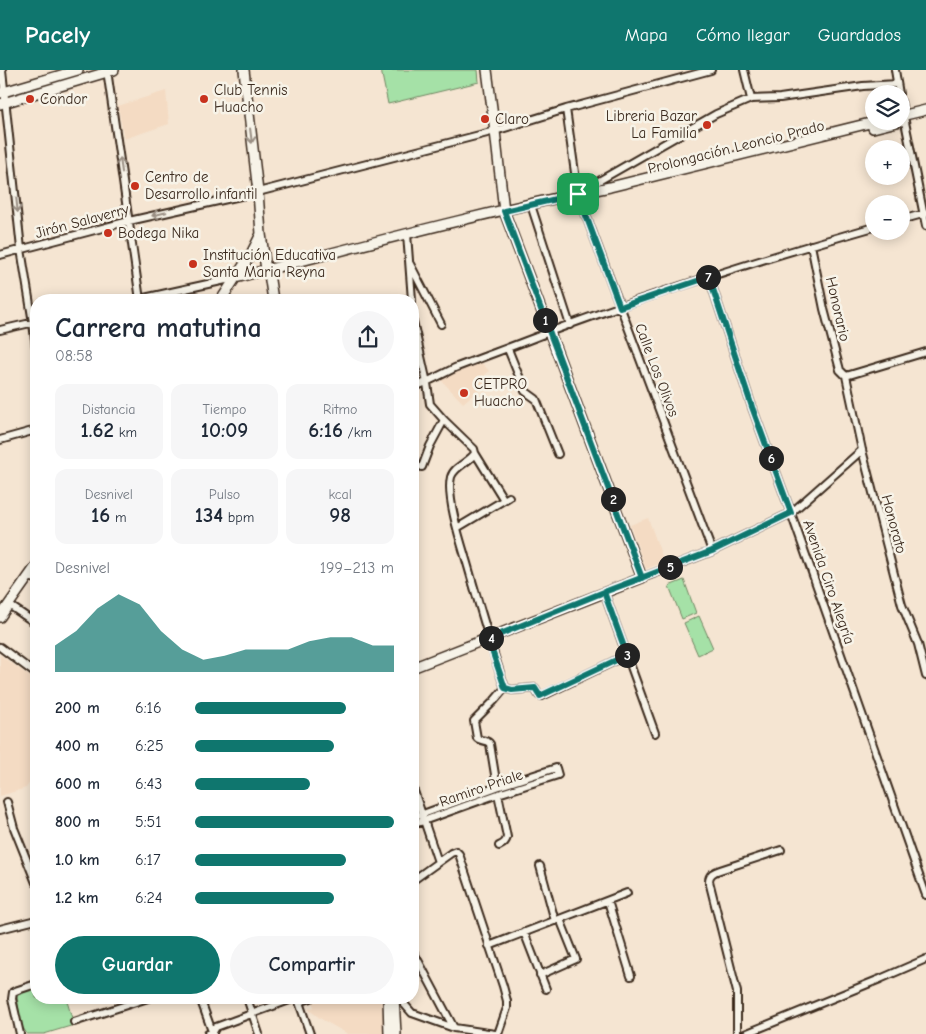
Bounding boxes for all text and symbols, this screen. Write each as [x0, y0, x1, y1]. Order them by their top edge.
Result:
text: Pacely [25, 21, 90, 49]
text: Mapa [625, 25, 668, 46]
text: Cómo llegar [696, 25, 790, 46]
text: Guardados [818, 25, 901, 46]
place label: Club Tennis Huacho [214, 81, 288, 116]
map controls [865, 85, 910, 240]
button: layers [865, 85, 910, 130]
place label: Condor [40, 90, 87, 108]
marker: Condor [24, 93, 36, 105]
marker: Club Tennis Huacho [198, 93, 210, 105]
place label: Libreria Bazar La Familia [606, 107, 697, 142]
place label: Claro [495, 110, 529, 128]
marker: Claro [479, 113, 491, 125]
street label: Prolongación Leoncio Prado [646, 116, 826, 178]
marker: Libreria Bazar La Familia [701, 119, 713, 131]
one-way arrow [246, 128, 256, 144]
button: + [865, 140, 910, 185]
one-way arrow [115, 158, 125, 174]
place label: Centro de Desarrollo infantil [145, 168, 258, 203]
pin [557, 173, 599, 215]
marker: Centro de Desarrollo infantil [129, 180, 141, 192]
icon: arrive [564, 180, 592, 208]
button: − [865, 195, 910, 240]
one-way arrow [12, 197, 21, 213]
street label: Jirón Salaverry [33, 200, 131, 242]
one-way arrow [152, 210, 168, 219]
place label: Bodega Nika [118, 224, 199, 242]
marker: Bodega Nika [102, 227, 114, 239]
place label: Institución Educativa Santa Maria Reyna [203, 246, 336, 281]
marker: Institución Educativa Santa Maria Reyna [187, 258, 199, 270]
pin: 7 [696, 264, 720, 290]
text: 7 [705, 269, 712, 286]
street label: Honorario [822, 275, 854, 343]
pin: 1 [532, 308, 558, 332]
button: share [342, 311, 394, 363]
text: Carrera matutina [55, 312, 262, 344]
text: 1 [543, 312, 548, 329]
street label: Calle Los Olivos [631, 321, 683, 419]
text: 08:58 [55, 347, 93, 365]
place label: CETPRO Huacho [474, 375, 527, 410]
marker: CETPRO Huacho [458, 387, 470, 399]
text: Distancia [82, 401, 136, 418]
text: Tiempo [203, 401, 246, 418]
text: Ritmo [323, 401, 357, 418]
text: 1.62 [81, 418, 114, 442]
text: 10:09 [201, 418, 248, 442]
text: 6:16 [308, 418, 343, 442]
text: km [114, 424, 137, 441]
text: /km [343, 424, 372, 441]
pin: 6 [758, 446, 784, 470]
text: 6 [768, 450, 775, 467]
text: Desnivel [85, 486, 133, 503]
text: Pulso [209, 486, 240, 503]
text: kcal [328, 486, 352, 503]
pin: 2 [600, 486, 626, 512]
text: 2 [610, 491, 617, 508]
street label: Honorato [878, 493, 911, 555]
text: 16 [91, 503, 110, 527]
text: 134 [195, 503, 223, 527]
text: 98 [329, 503, 351, 527]
text: m [110, 509, 127, 526]
text: bpm [223, 509, 254, 526]
street label: Avenida Ciro Alegría [799, 517, 859, 647]
pin: 5 [658, 554, 682, 580]
text: Desnivel [55, 559, 110, 577]
text: 199–213 m [320, 559, 394, 577]
text: 5 [667, 559, 674, 576]
pin: 4 [478, 626, 504, 650]
text: 4 [488, 630, 495, 647]
pin: 3 [614, 642, 640, 668]
text: 3 [624, 647, 631, 664]
text: 200 m [55, 699, 100, 717]
text: 6:16 [135, 699, 162, 717]
text: 400 m [55, 737, 99, 755]
text: 6:25 [135, 737, 164, 755]
street label: Ramiro Priale [437, 765, 526, 811]
text: 600 m [55, 775, 100, 793]
text: 6:43 [135, 775, 162, 793]
text: 800 m [55, 813, 100, 831]
text: 5:51 [135, 813, 162, 831]
text: 1.0 km [55, 851, 100, 869]
text: 6:17 [135, 851, 160, 869]
text: 1.2 km [55, 889, 98, 907]
text: 6:24 [135, 889, 163, 907]
button: Guardar [55, 936, 220, 994]
button: Compartir [230, 936, 394, 994]

